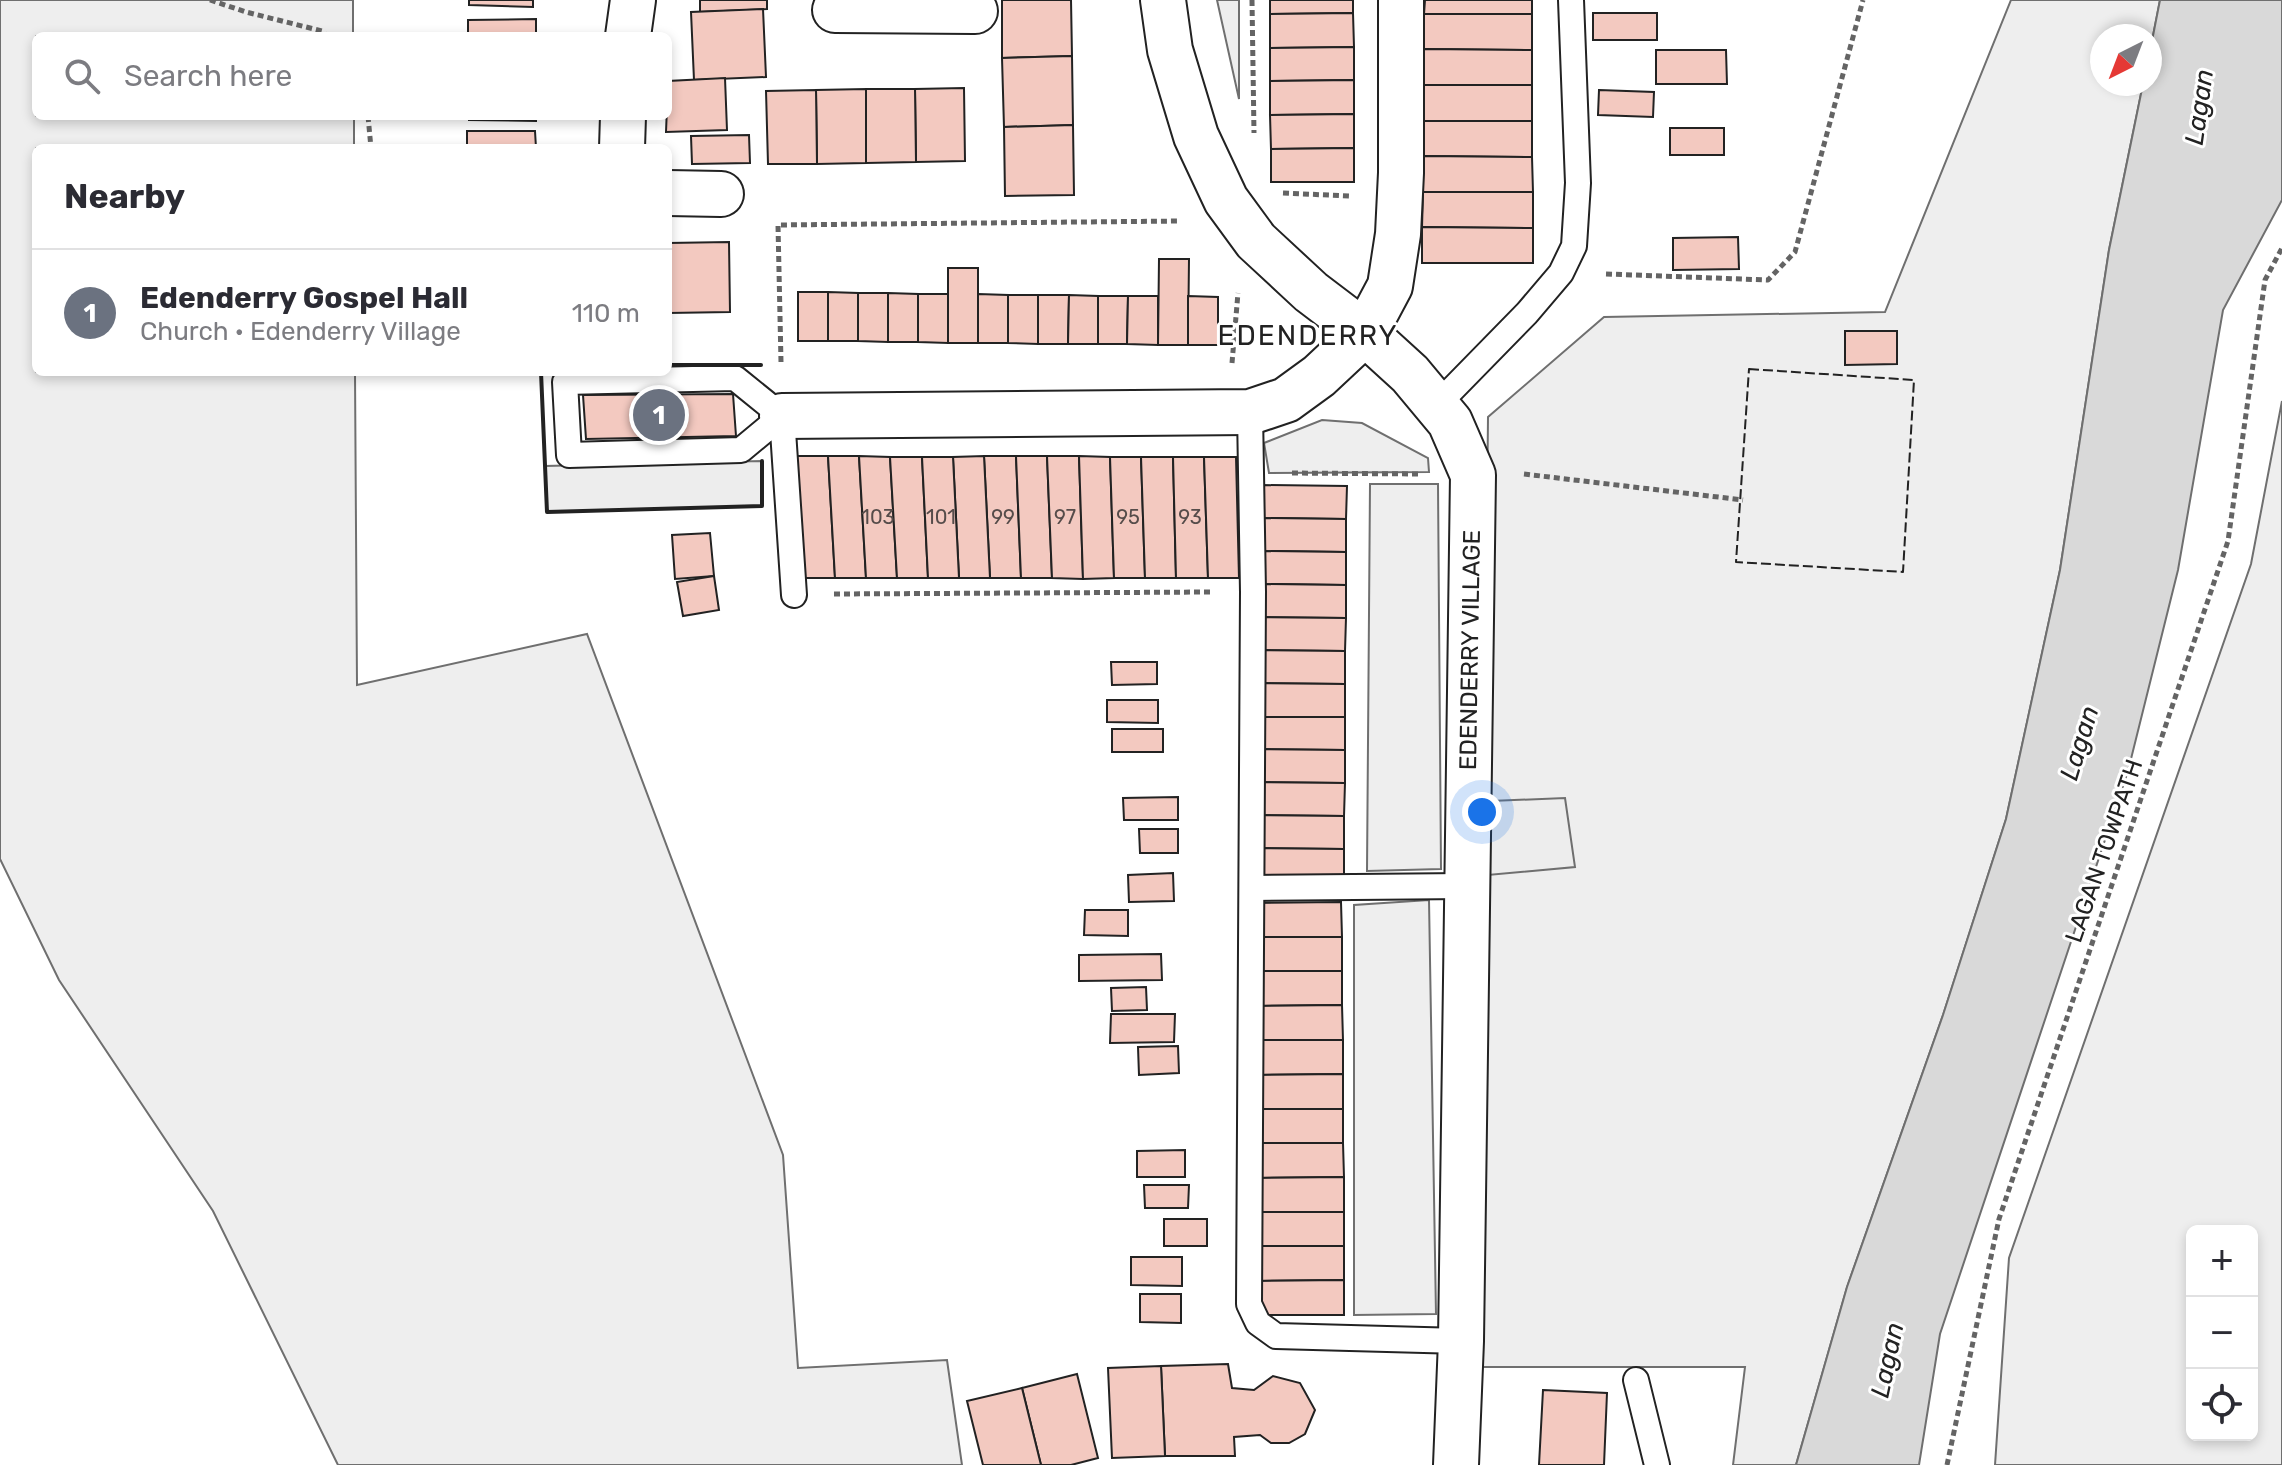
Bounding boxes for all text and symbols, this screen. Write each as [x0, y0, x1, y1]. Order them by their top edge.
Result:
north arrow [2090, 24, 2162, 96]
search box [32, 32, 672, 120]
icon: search [60, 54, 104, 98]
text: Search here [124, 58, 292, 94]
water label: Lagan [2179, 67, 2220, 147]
text: Nearby [64, 176, 185, 217]
text: Edenderry Gospel Hall [140, 280, 468, 316]
text: 1 [84, 298, 96, 329]
text: 110 m [572, 298, 640, 329]
text: Church · Edenderry Village [140, 316, 461, 347]
district label: EDENDERRY [1217, 319, 1399, 352]
pin: 1 [633, 385, 685, 445]
house number: 103 [861, 505, 895, 529]
house number: 101 [926, 505, 956, 529]
house number: 99 [991, 505, 1015, 529]
house number: 97 [1054, 505, 1076, 529]
house number: 95 [1116, 505, 1140, 529]
house number: 93 [1178, 505, 1202, 529]
street label: EDENDERRY VILLAGE [1454, 530, 1486, 770]
water label: Lagan [2054, 702, 2105, 784]
street label: LAGAN TOWPATH [2060, 756, 2148, 946]
your location [1462, 792, 1502, 832]
map controls [2186, 1225, 2258, 1441]
button: + [2186, 1225, 2258, 1297]
button: − [2186, 1297, 2258, 1369]
water label: Lagan [1864, 1320, 1911, 1401]
button: locate [2186, 1369, 2258, 1441]

